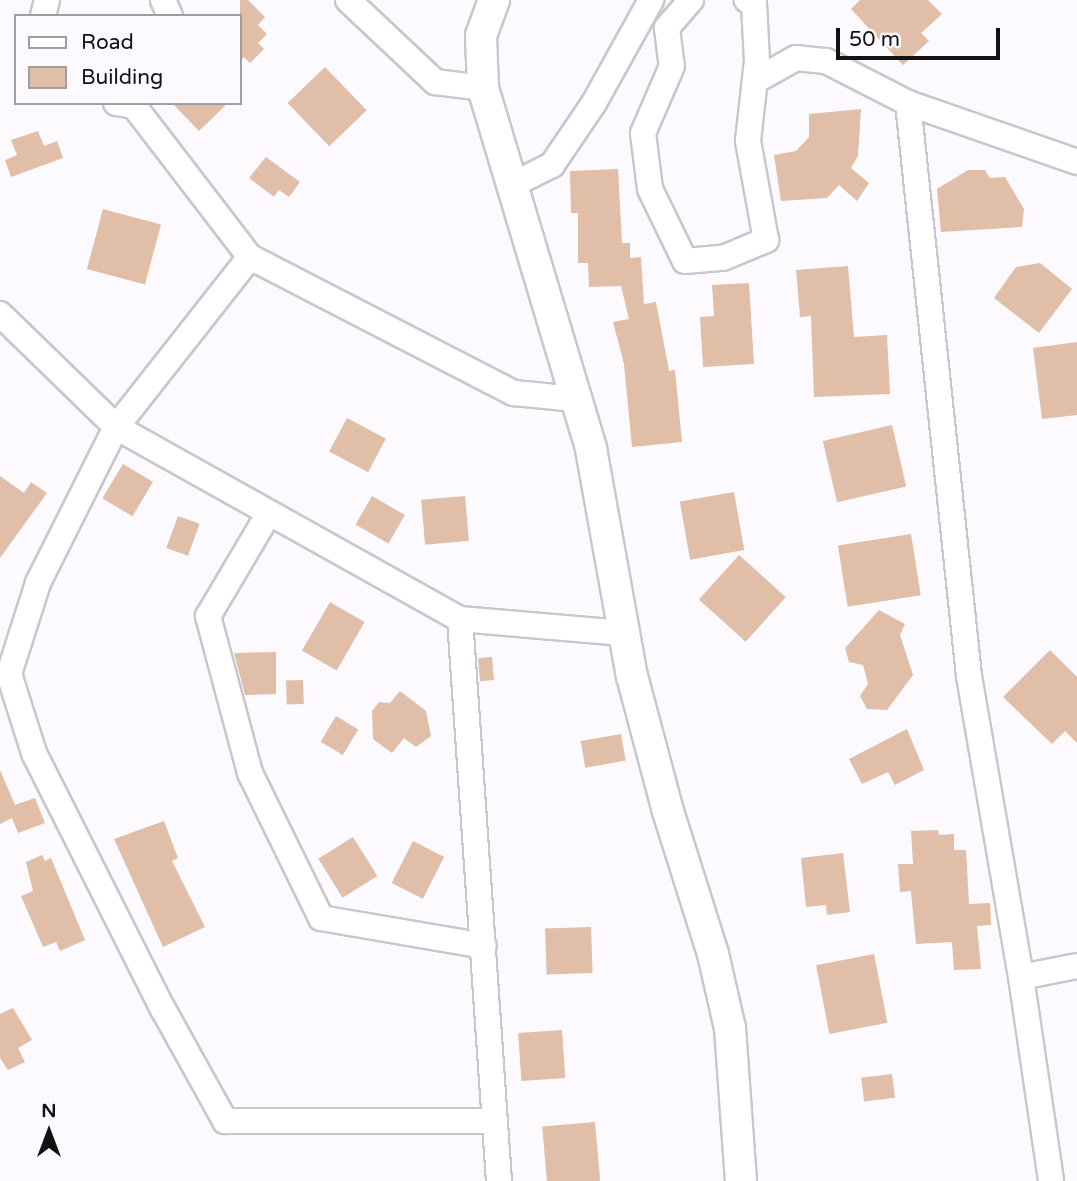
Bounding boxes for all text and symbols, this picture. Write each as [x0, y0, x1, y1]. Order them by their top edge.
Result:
legend [14, 14, 242, 105]
scale bar [839, 14, 1004, 58]
text: 50 m [849, 27, 900, 52]
text: Road [81, 30, 134, 55]
text: Building [81, 65, 163, 90]
north arrow [14, 1097, 84, 1167]
text: N [41, 1100, 57, 1122]

